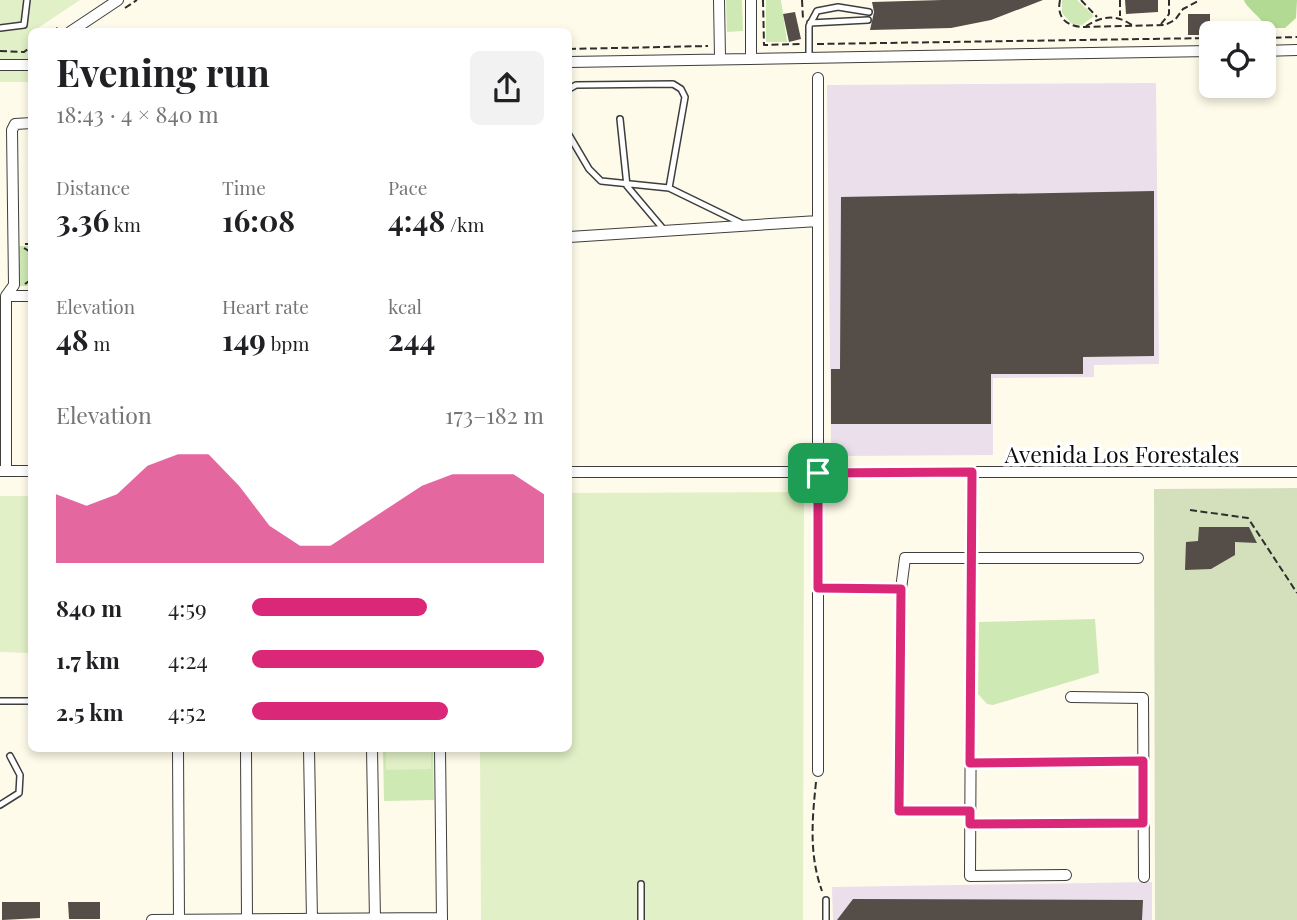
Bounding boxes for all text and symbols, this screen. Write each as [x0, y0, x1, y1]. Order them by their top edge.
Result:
map controls [1199, 21, 1276, 98]
button: locate [1199, 21, 1276, 98]
text: Evening run [56, 46, 270, 97]
button: share [470, 51, 544, 125]
text: 18:43 · 4 × 840 m [56, 98, 219, 129]
text: Distance [56, 174, 130, 200]
text: Time [222, 174, 266, 200]
text: Pace [388, 174, 427, 200]
text: 3.36 [56, 200, 109, 240]
text: 16:08 [222, 200, 295, 240]
text: 4:48 [388, 200, 445, 240]
text: km [109, 211, 141, 237]
text: /km [445, 211, 484, 237]
text: Elevation [56, 293, 135, 319]
text: Heart rate [222, 293, 309, 319]
text: kcal [388, 293, 422, 319]
text: 48 [56, 319, 89, 359]
text: 149 [222, 319, 266, 359]
text: 244 [388, 319, 435, 359]
text: m [89, 330, 110, 356]
text: bpm [266, 330, 309, 356]
text: Elevation [56, 399, 152, 430]
text: 173–182 m [445, 399, 544, 430]
street label: Avenida Los Forestales [1004, 438, 1239, 469]
pin [788, 443, 848, 503]
icon: arrive [799, 454, 837, 492]
text: 840 m [56, 592, 122, 623]
text: 4:59 [168, 592, 207, 623]
text: 1.7 km [56, 644, 120, 675]
text: 4:24 [168, 644, 208, 675]
text: 2.5 km [56, 696, 123, 727]
text: 4:52 [168, 696, 206, 727]

